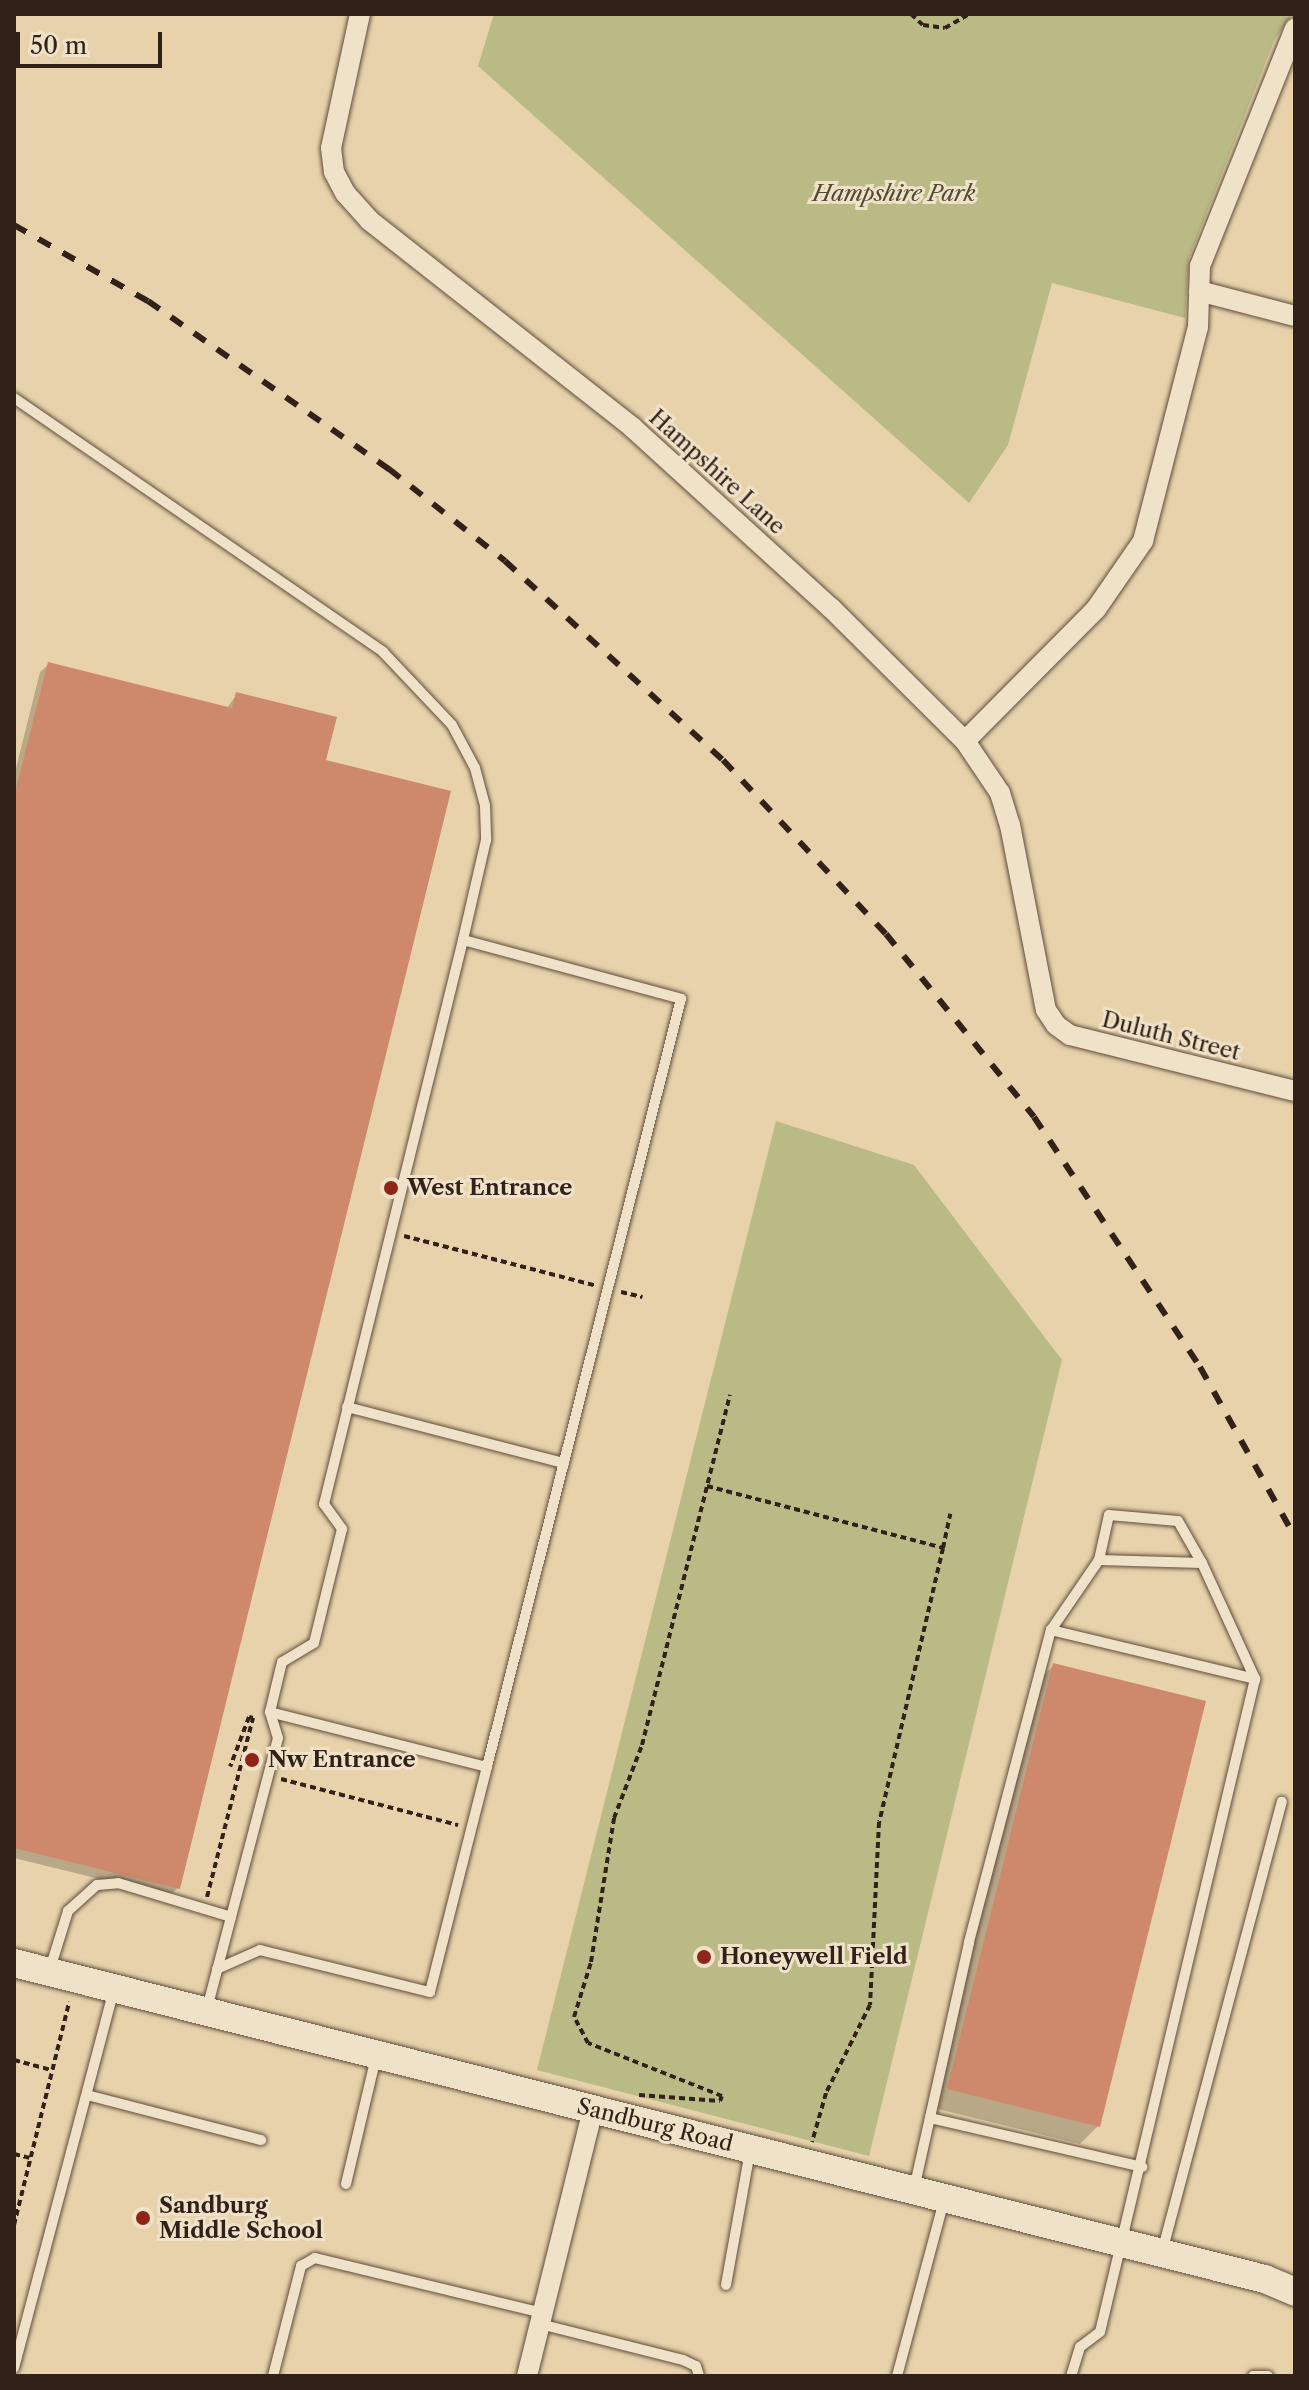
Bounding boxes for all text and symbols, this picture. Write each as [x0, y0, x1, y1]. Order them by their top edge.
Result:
scale bar [20, 16, 166, 66]
text: 50 m [30, 31, 87, 60]
park label: Hampshire Park [813, 181, 975, 207]
street label: Hampshire Lane [644, 404, 790, 540]
street label: Duluth Street [1099, 1006, 1243, 1066]
place label: West Entrance [407, 1175, 572, 1201]
marker: West Entrance [382, 1179, 400, 1197]
place label: Nw Entrance [268, 1747, 416, 1773]
marker: Nw Entrance [243, 1751, 261, 1769]
place label: Honeywell Field [720, 1944, 908, 1970]
marker: Honeywell Field [695, 1948, 713, 1966]
street label: Sandburg Road [574, 2093, 736, 2157]
place label: Sandburg Middle School [159, 2192, 323, 2244]
marker: Sandburg Middle School [134, 2209, 152, 2227]

